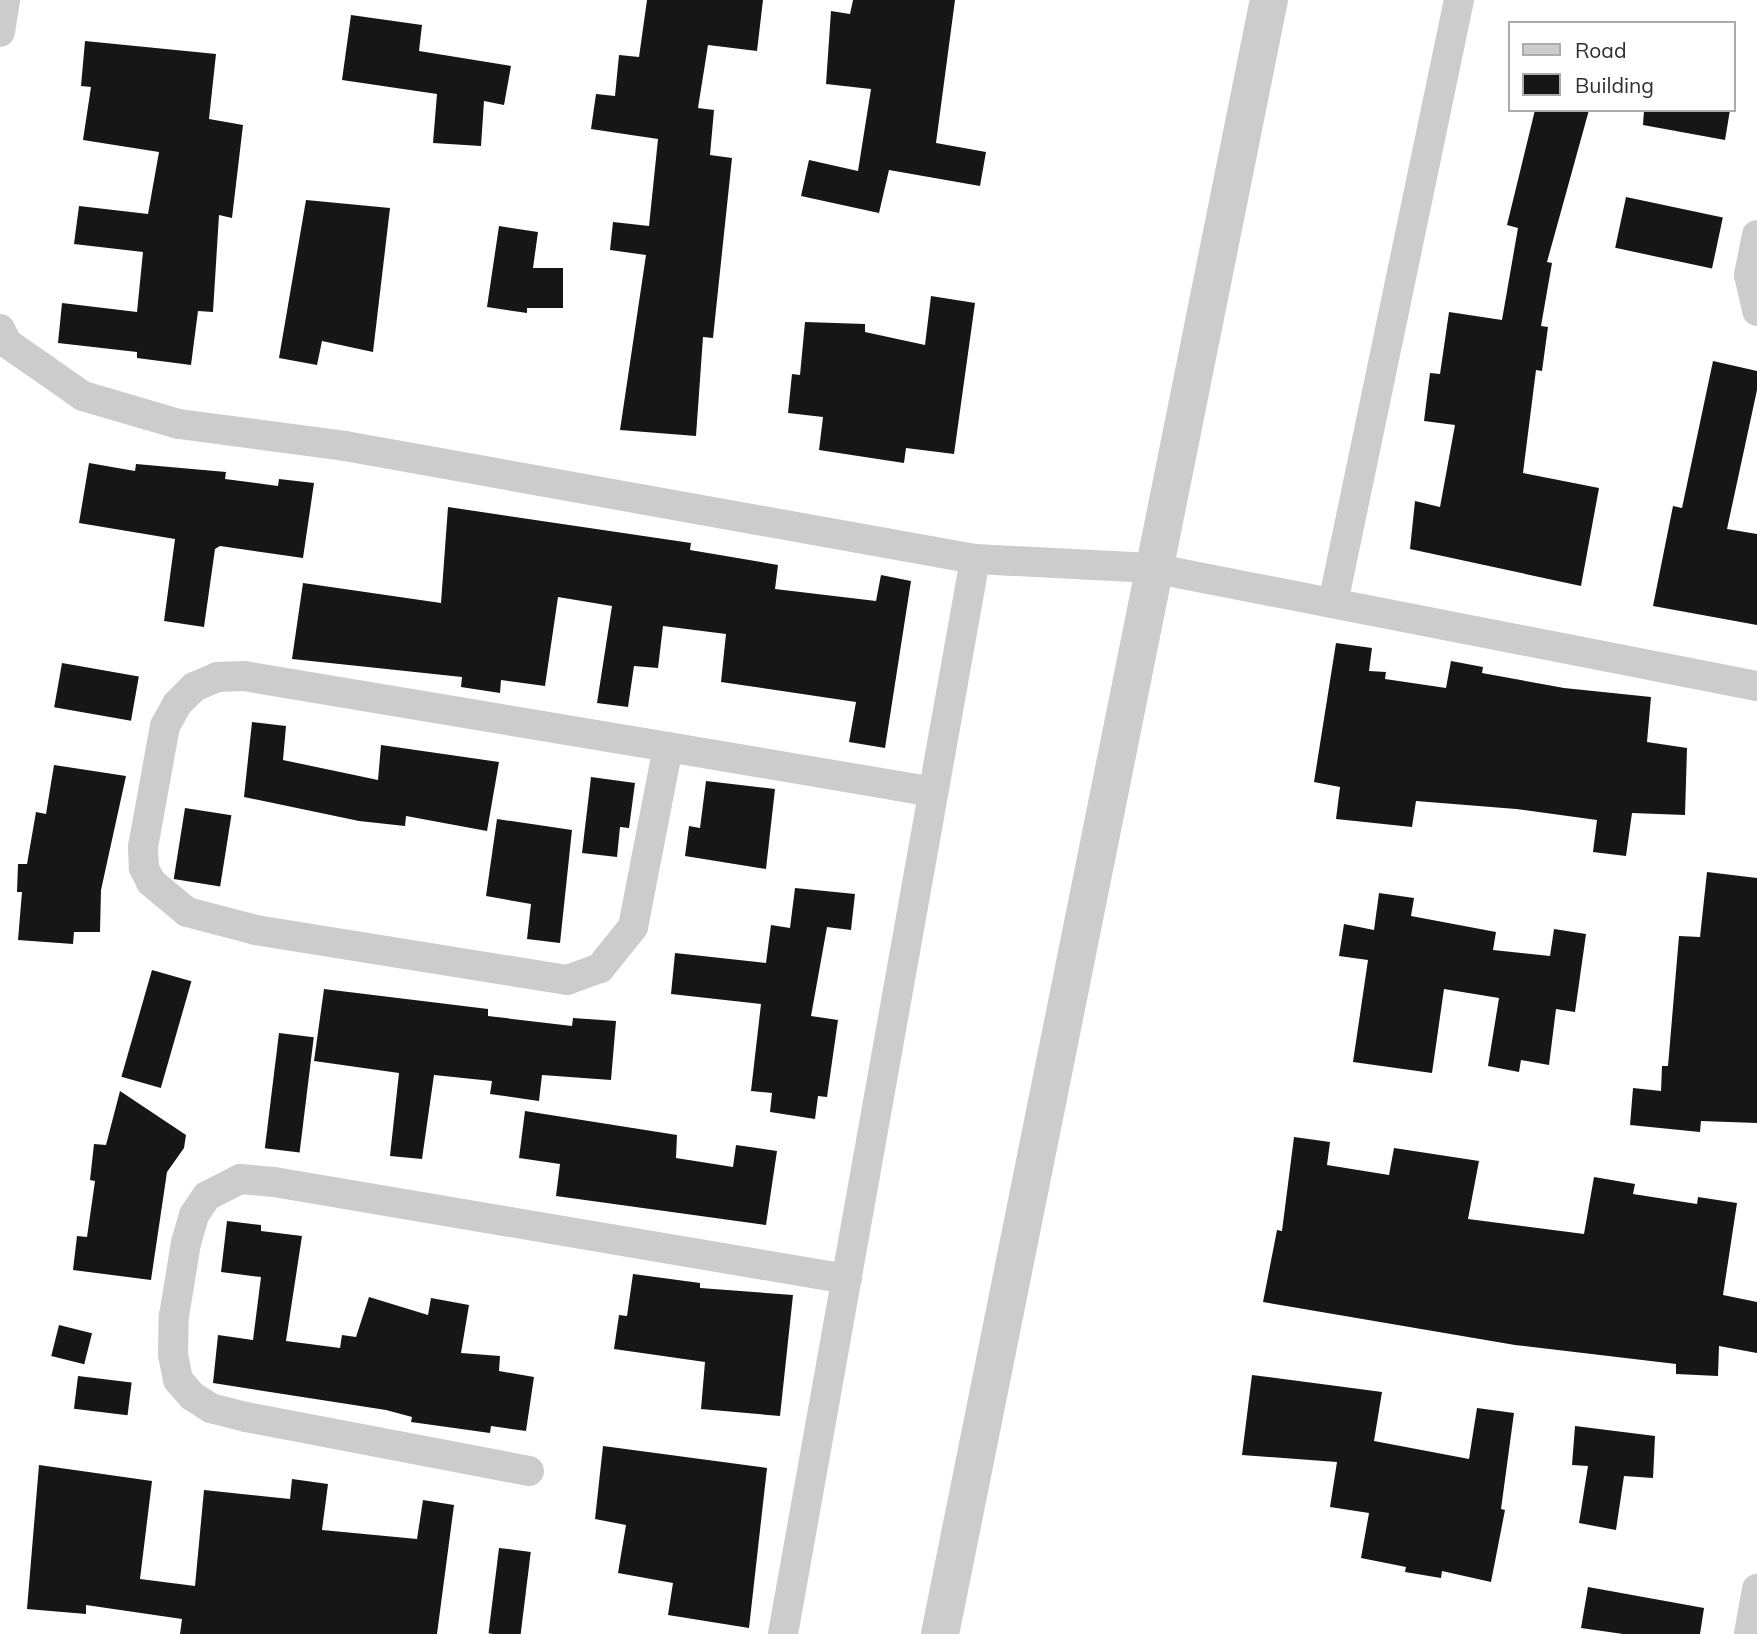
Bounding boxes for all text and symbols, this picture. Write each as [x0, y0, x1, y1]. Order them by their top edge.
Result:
legend [1508, 21, 1736, 112]
text: Road [1575, 37, 1626, 63]
text: Building [1575, 72, 1654, 98]

